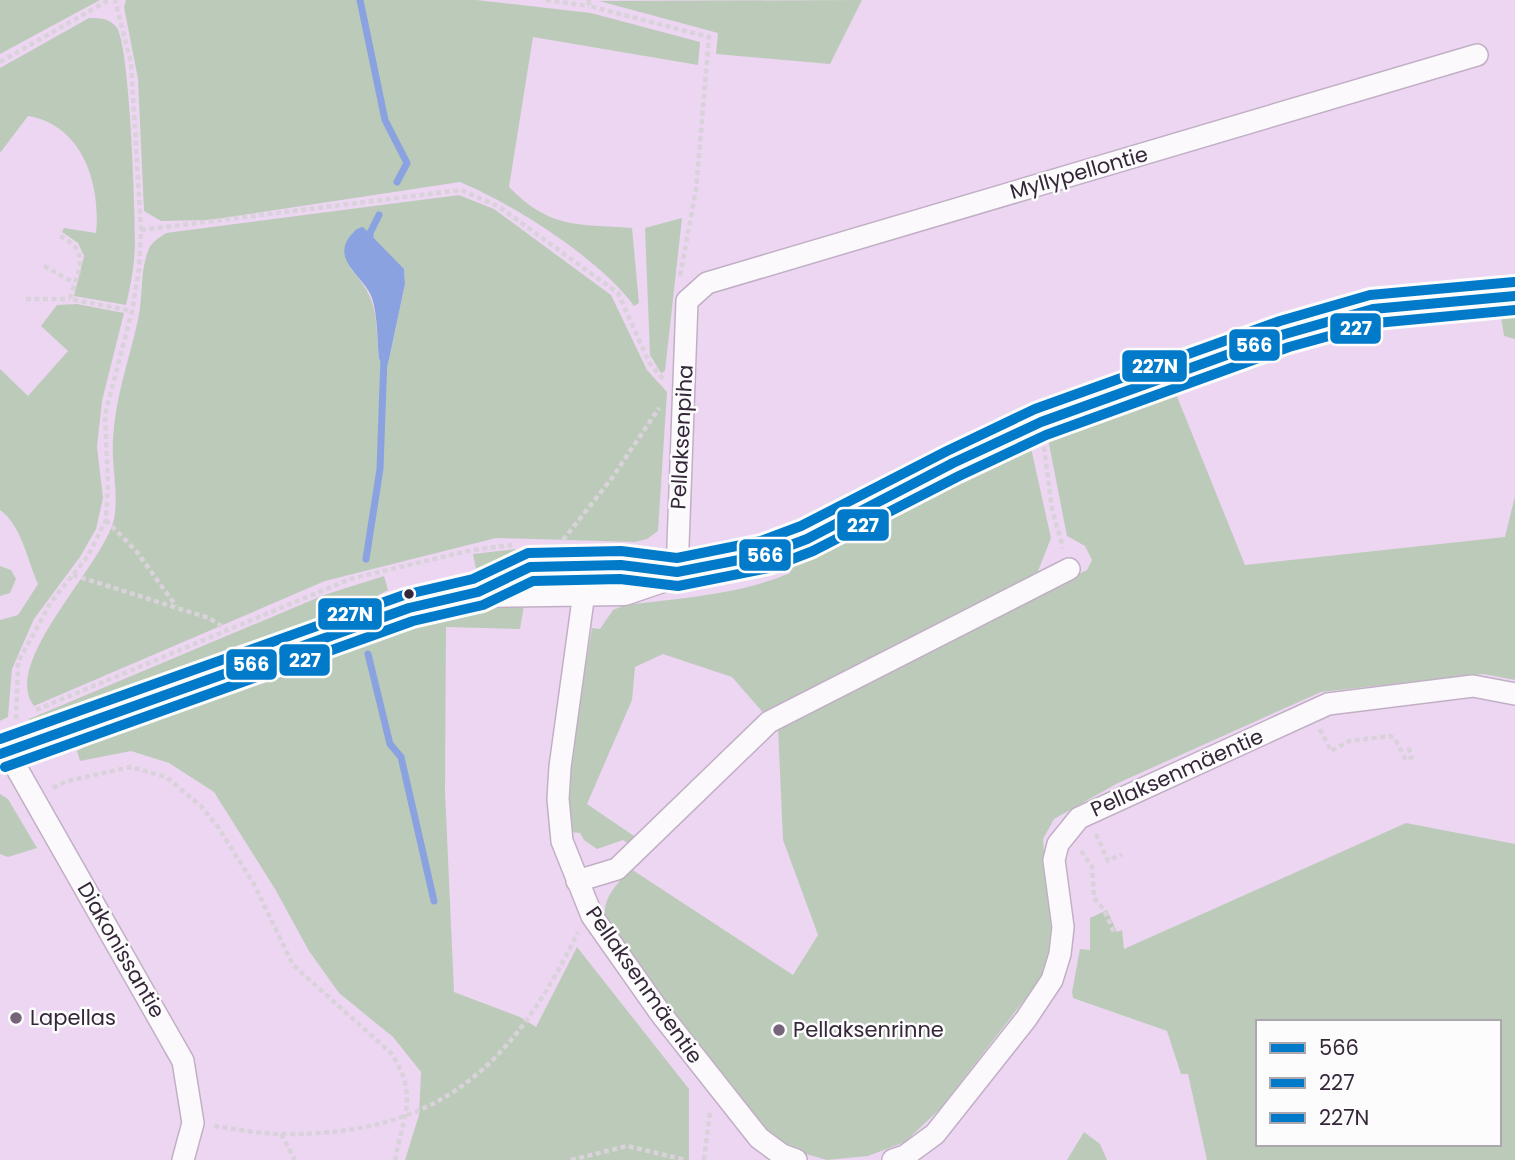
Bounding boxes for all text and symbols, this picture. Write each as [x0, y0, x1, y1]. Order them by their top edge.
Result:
street label: Myllypellontie [1006, 139, 1151, 206]
line badge: 227 [1329, 312, 1382, 345]
text: 227 [1340, 315, 1372, 342]
line badge: 566 [1228, 328, 1281, 362]
text: 566 [1236, 332, 1272, 359]
line badge: 227N [1121, 349, 1188, 383]
text: 227N [1132, 353, 1178, 380]
street label: Pellaksenpiha [663, 364, 700, 510]
line badge: 227 [836, 508, 890, 542]
text: 227 [847, 512, 879, 539]
line badge: 566 [738, 538, 792, 572]
text: 566 [747, 542, 783, 569]
unlabelled marker [402, 587, 416, 601]
line badge: 227N [317, 597, 383, 631]
text: 227N [327, 601, 373, 628]
line badge: 227 [278, 643, 331, 677]
text: 227 [289, 647, 321, 674]
line badge: 566 [225, 648, 278, 681]
text: 566 [233, 651, 269, 678]
street label: Pellaksenmäentie [1086, 721, 1268, 824]
street label: Diakonissantie [71, 876, 172, 1023]
street label: Pellaksenmäentie [579, 900, 710, 1069]
place label: Lapellas [30, 1003, 116, 1032]
marker: Lapellas [8, 1010, 24, 1026]
place label: Pellaksenrinne [793, 1015, 944, 1044]
legend [1256, 1020, 1501, 1146]
marker: Pellaksenrinne [771, 1022, 787, 1038]
text: 566 [1319, 1033, 1359, 1062]
text: 227 [1319, 1068, 1355, 1097]
text: 227N [1319, 1103, 1369, 1132]

